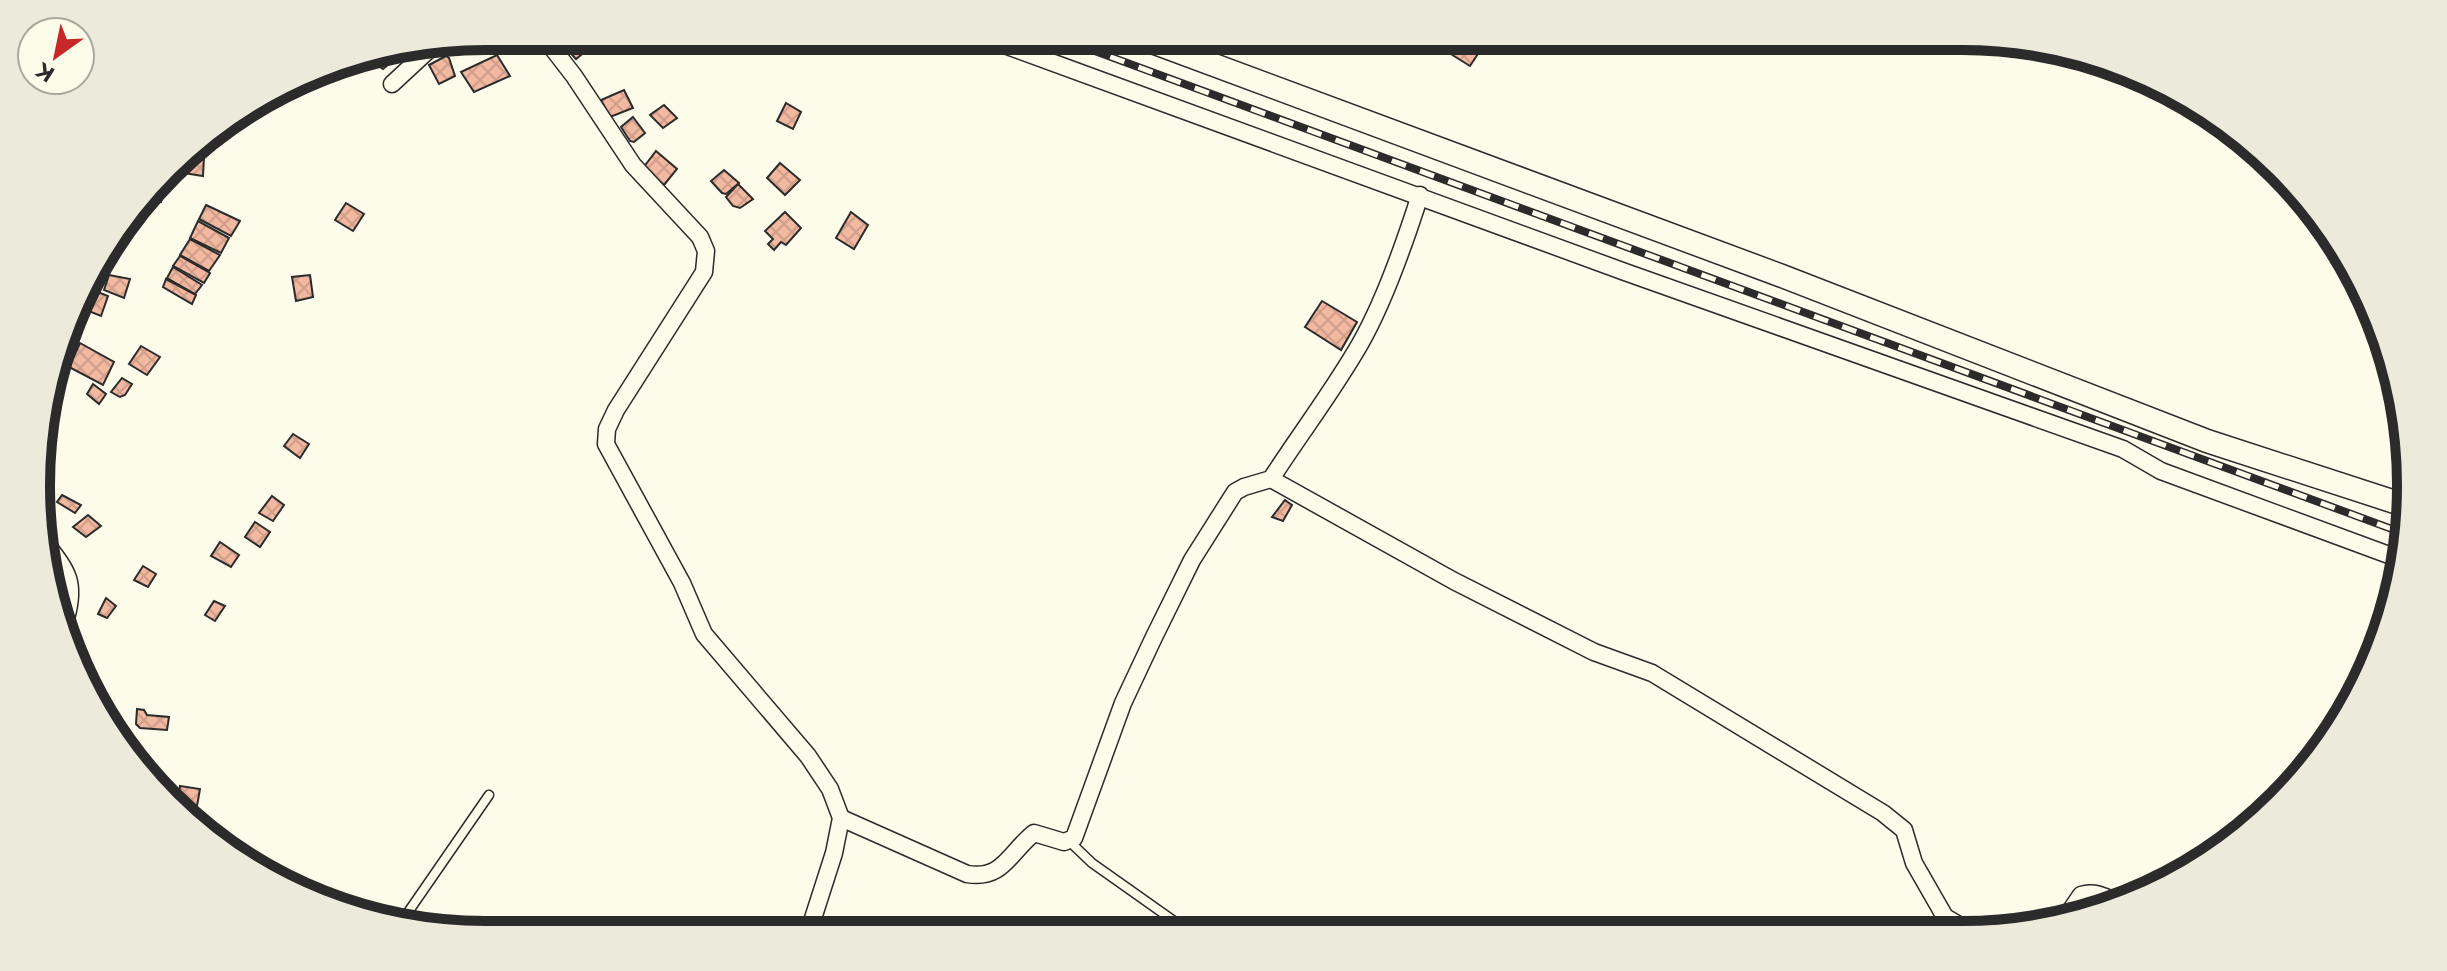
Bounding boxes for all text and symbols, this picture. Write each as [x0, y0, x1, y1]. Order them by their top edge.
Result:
north arrow [16, 16, 96, 96]
text: K [31, 56, 60, 88]

